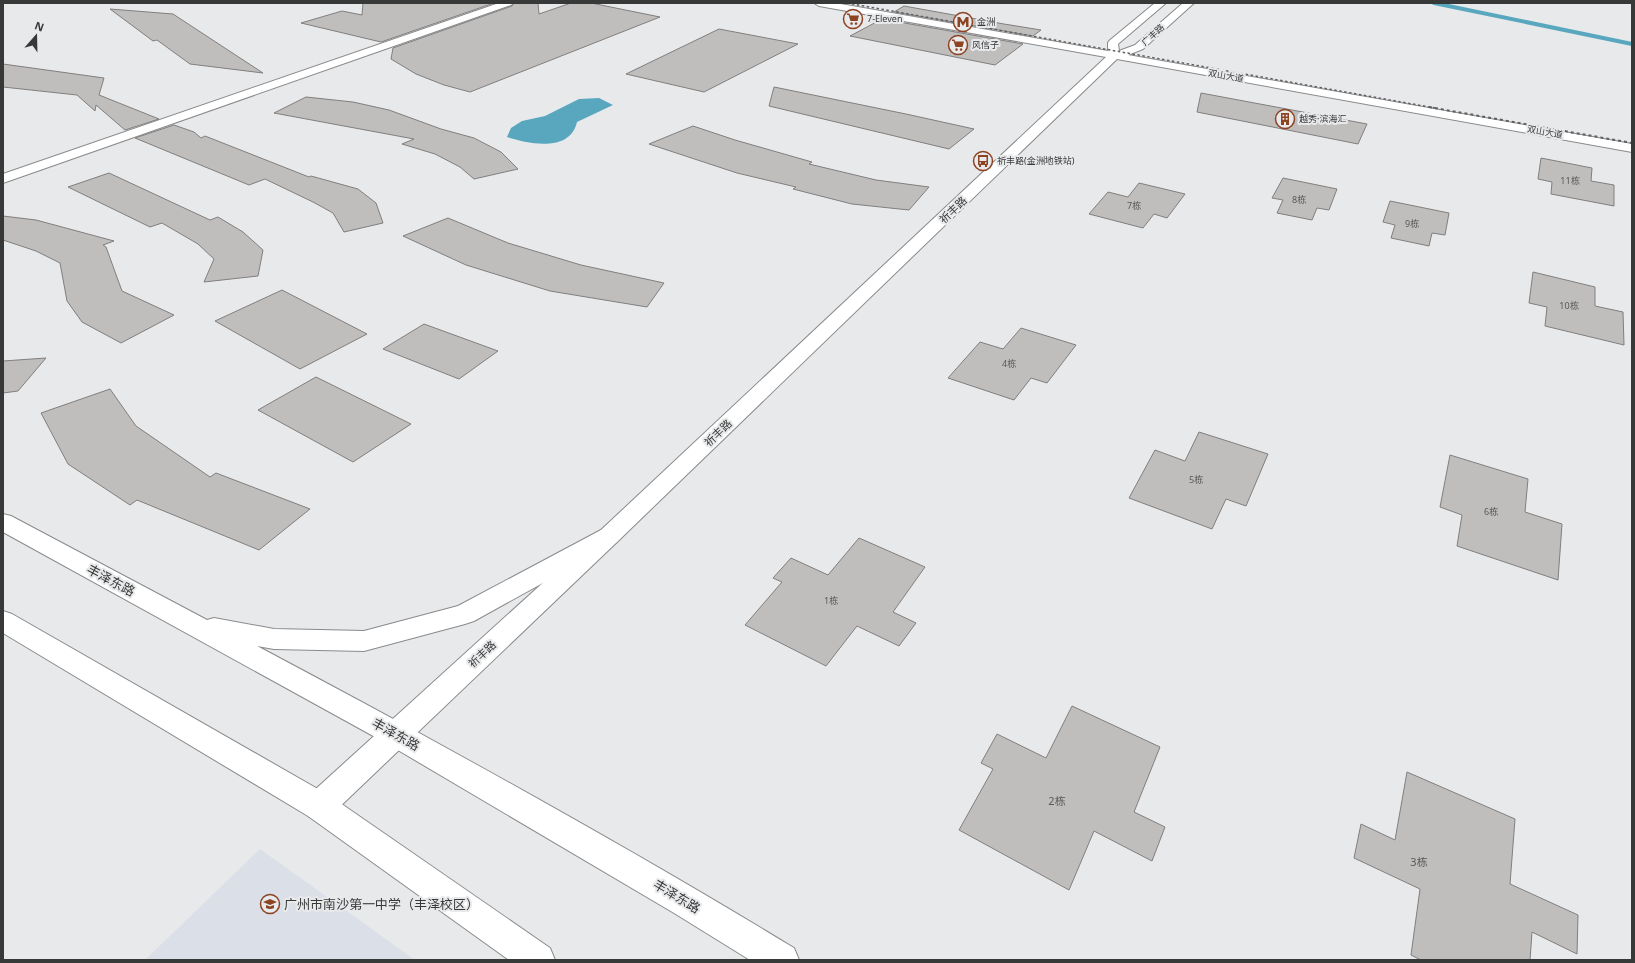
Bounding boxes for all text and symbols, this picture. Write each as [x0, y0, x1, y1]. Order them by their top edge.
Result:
supermarket icon: 7-Eleven [842, 8, 864, 30]
metro station icon: 金洲 [952, 11, 974, 33]
place label: 7-Eleven [867, 12, 902, 25]
place label: 金洲 [977, 15, 995, 28]
north arrow [16, 16, 56, 56]
text: N [33, 18, 46, 35]
street label: 广丰路 [1138, 21, 1167, 48]
supermarket icon: 风信子 [947, 34, 969, 56]
place label: 风信子 [972, 38, 999, 51]
street label: 双山大道 [1207, 66, 1245, 85]
building icon: 越秀·滨海汇 [1274, 108, 1296, 130]
place label: 越秀·滨海汇 [1299, 112, 1346, 125]
street label: 双山大道 [1526, 122, 1564, 141]
bus stop icon: 祈丰路(金洲地铁站) [972, 150, 994, 172]
place label: 祈丰路(金洲地铁站) [997, 154, 1075, 167]
house number: 11栋 [1560, 174, 1580, 187]
street label: 祈丰路 [936, 193, 970, 226]
house number: 8栋 [1292, 193, 1306, 206]
house number: 7栋 [1127, 199, 1141, 212]
house number: 9栋 [1405, 217, 1419, 230]
house number: 10栋 [1559, 299, 1579, 312]
house number: 4栋 [1002, 357, 1016, 370]
street label: 祈丰路 [701, 416, 735, 449]
house number: 5栋 [1189, 473, 1203, 486]
house number: 6栋 [1484, 505, 1498, 518]
street label: 丰泽东路 [84, 560, 138, 600]
house number: 1栋 [824, 594, 838, 607]
street label: 祈丰路 [464, 637, 499, 670]
street label: 丰泽东路 [369, 714, 423, 754]
house number: 2栋 [1048, 793, 1066, 808]
house number: 3栋 [1410, 854, 1428, 869]
street label: 丰泽东路 [650, 875, 704, 917]
school or university icon: 广州市南沙第一中学（丰泽校区） [259, 893, 281, 915]
place label: 广州市南沙第一中学（丰泽校区） [284, 895, 479, 913]

